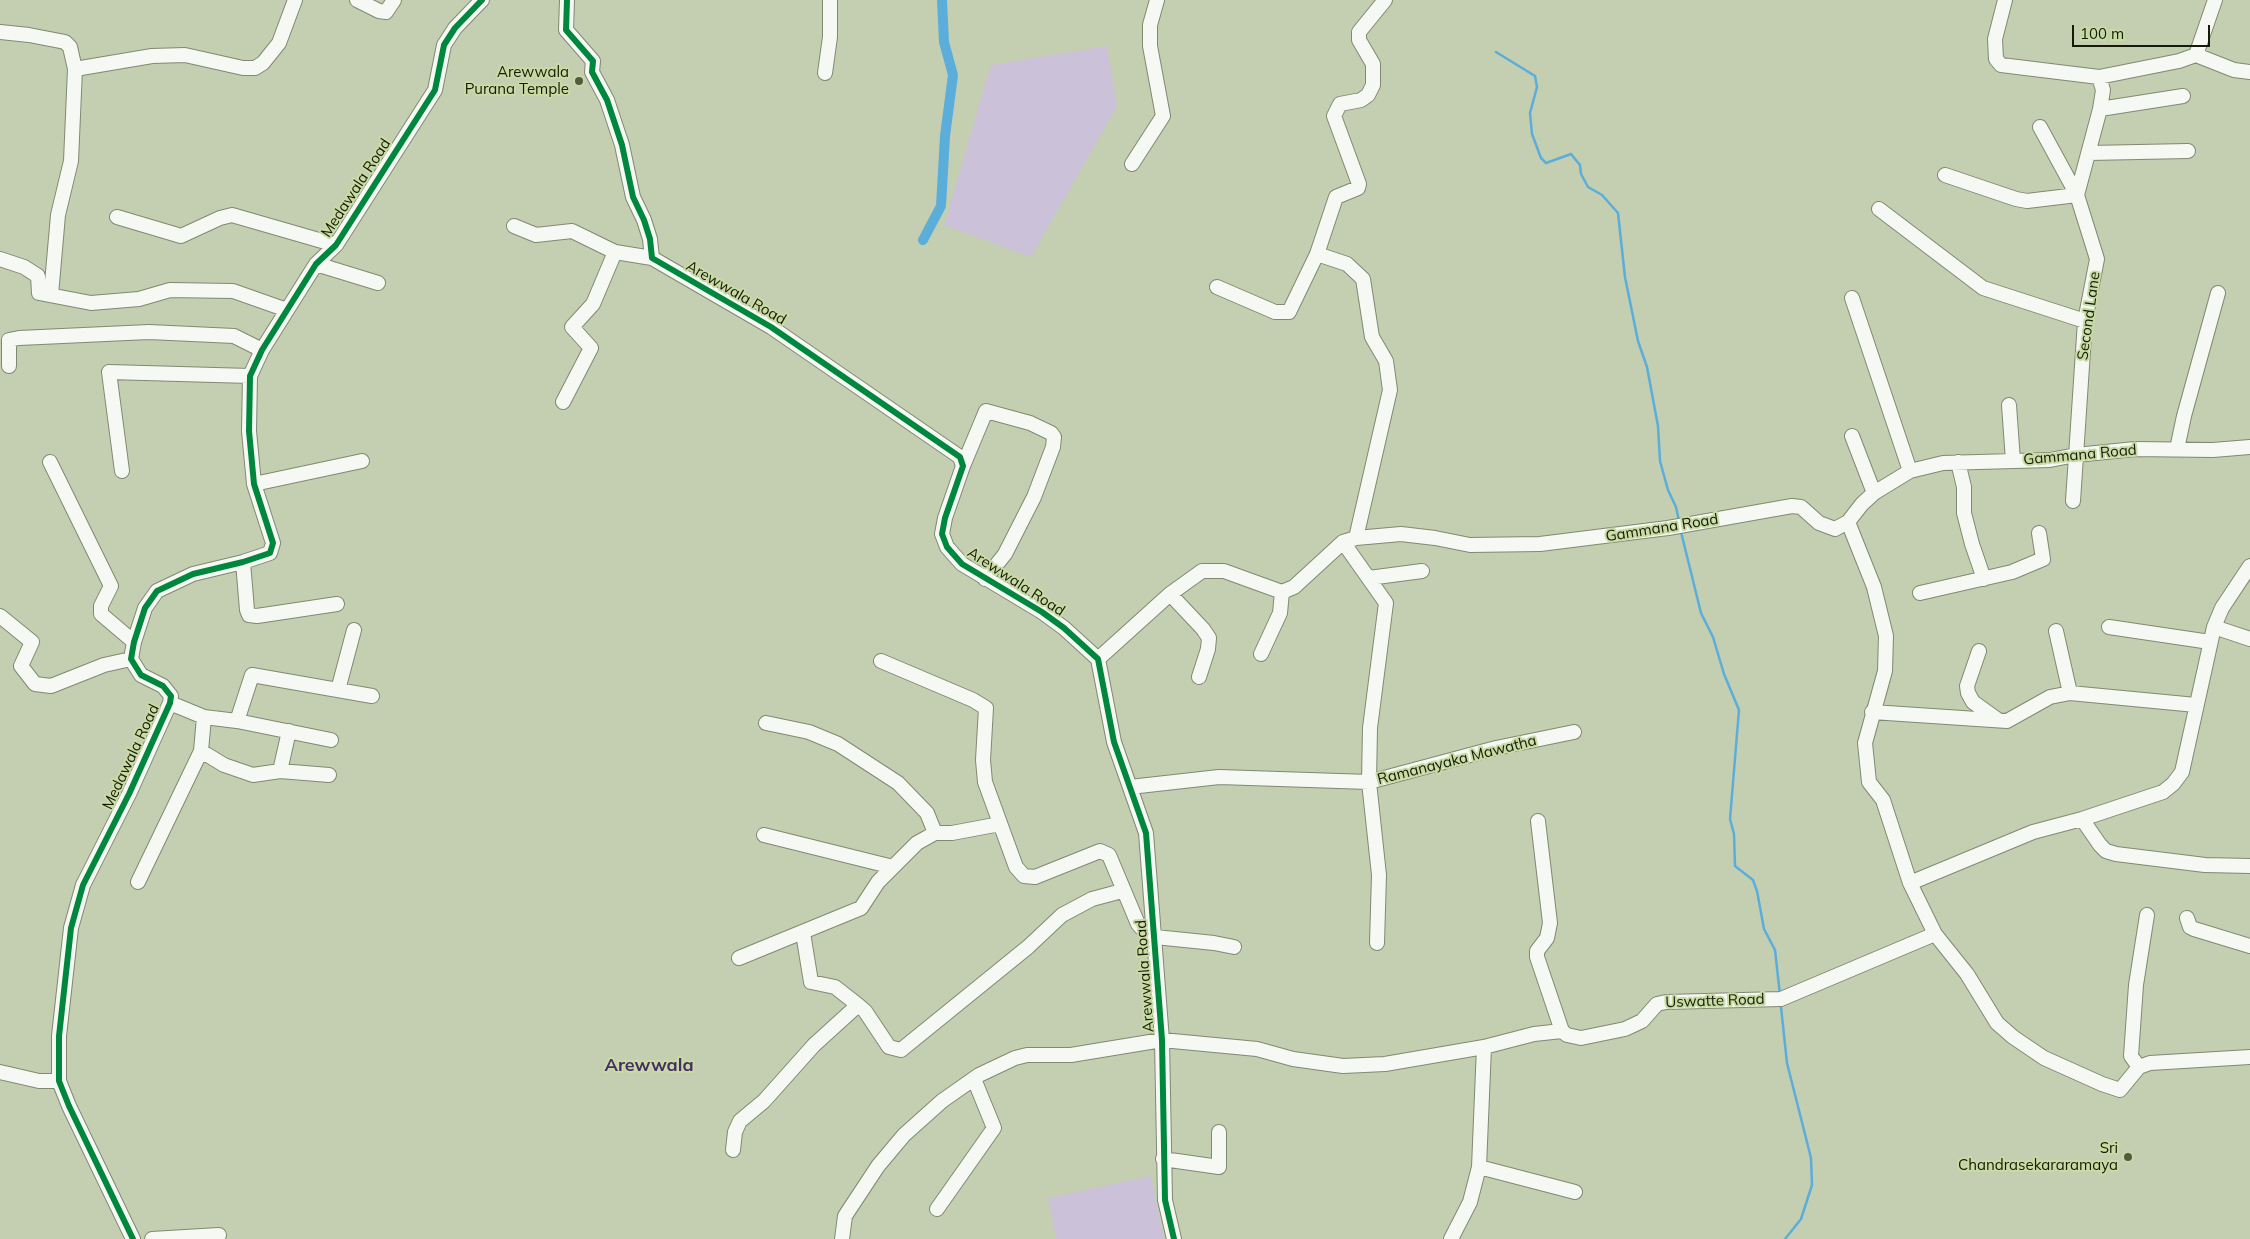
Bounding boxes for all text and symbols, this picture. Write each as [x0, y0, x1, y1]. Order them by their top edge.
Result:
scale bar [2075, 15, 2212, 47]
text: 100 m [2080, 24, 2124, 43]
place label: Arewwala Purana Temple [465, 63, 569, 98]
marker: Arewwala Purana Temple [573, 75, 585, 87]
street label: Medawala Road [317, 135, 395, 241]
street label: Arewwala Road [683, 257, 789, 329]
street label: Second Lane [2074, 271, 2104, 361]
street label: Gammana Road [2023, 441, 2137, 469]
street label: Gammana Road [1604, 510, 1720, 546]
street label: Arewwala Road [964, 544, 1068, 620]
street label: Medawala Road [99, 701, 163, 813]
street label: Ramanayaka Mawatha [1376, 732, 1538, 788]
street label: Arewwala Road [1132, 919, 1158, 1033]
street label: Uswatte Road [1665, 990, 1765, 1012]
district label: Arewwala [604, 1055, 694, 1077]
place label: Sri Chandrasekararamaya [1958, 1139, 2118, 1174]
marker: Sri Chandrasekararamaya [2122, 1151, 2134, 1163]

